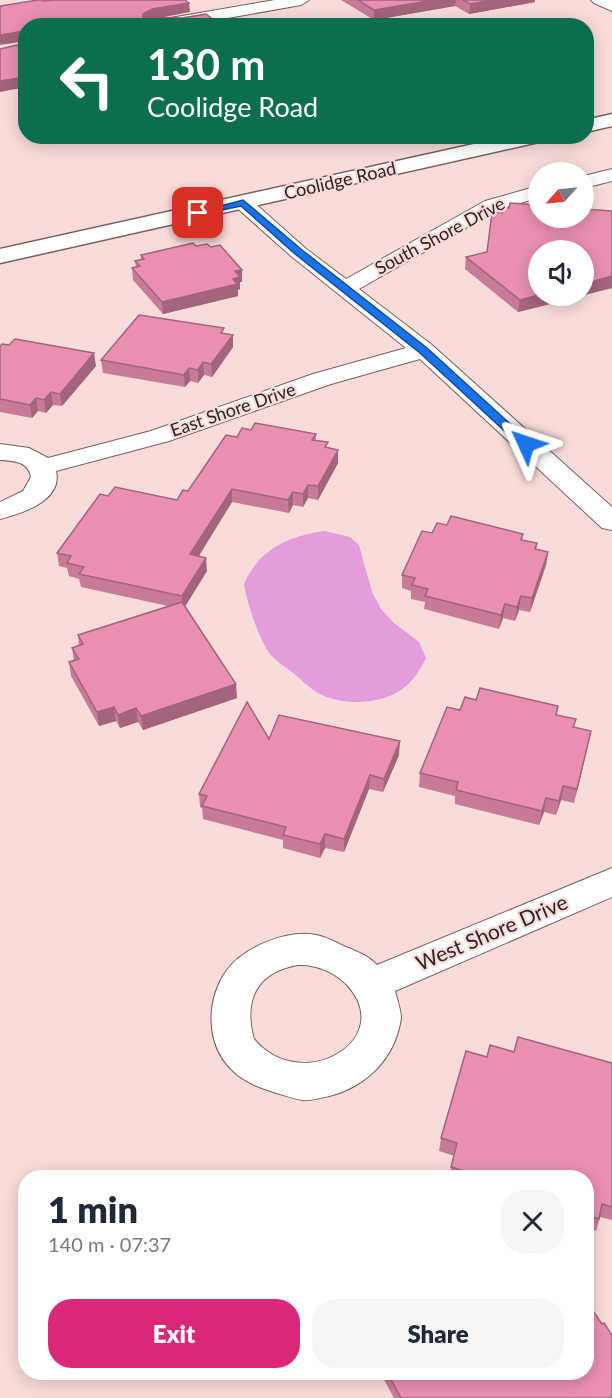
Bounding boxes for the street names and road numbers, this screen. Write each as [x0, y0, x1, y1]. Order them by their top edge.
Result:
street label: Coolidge Road [282, 156, 398, 204]
street label: South Shore Drive [371, 192, 508, 279]
street label: East Shore Drive [167, 377, 298, 441]
street label: West Shore Drive [412, 888, 571, 975]

